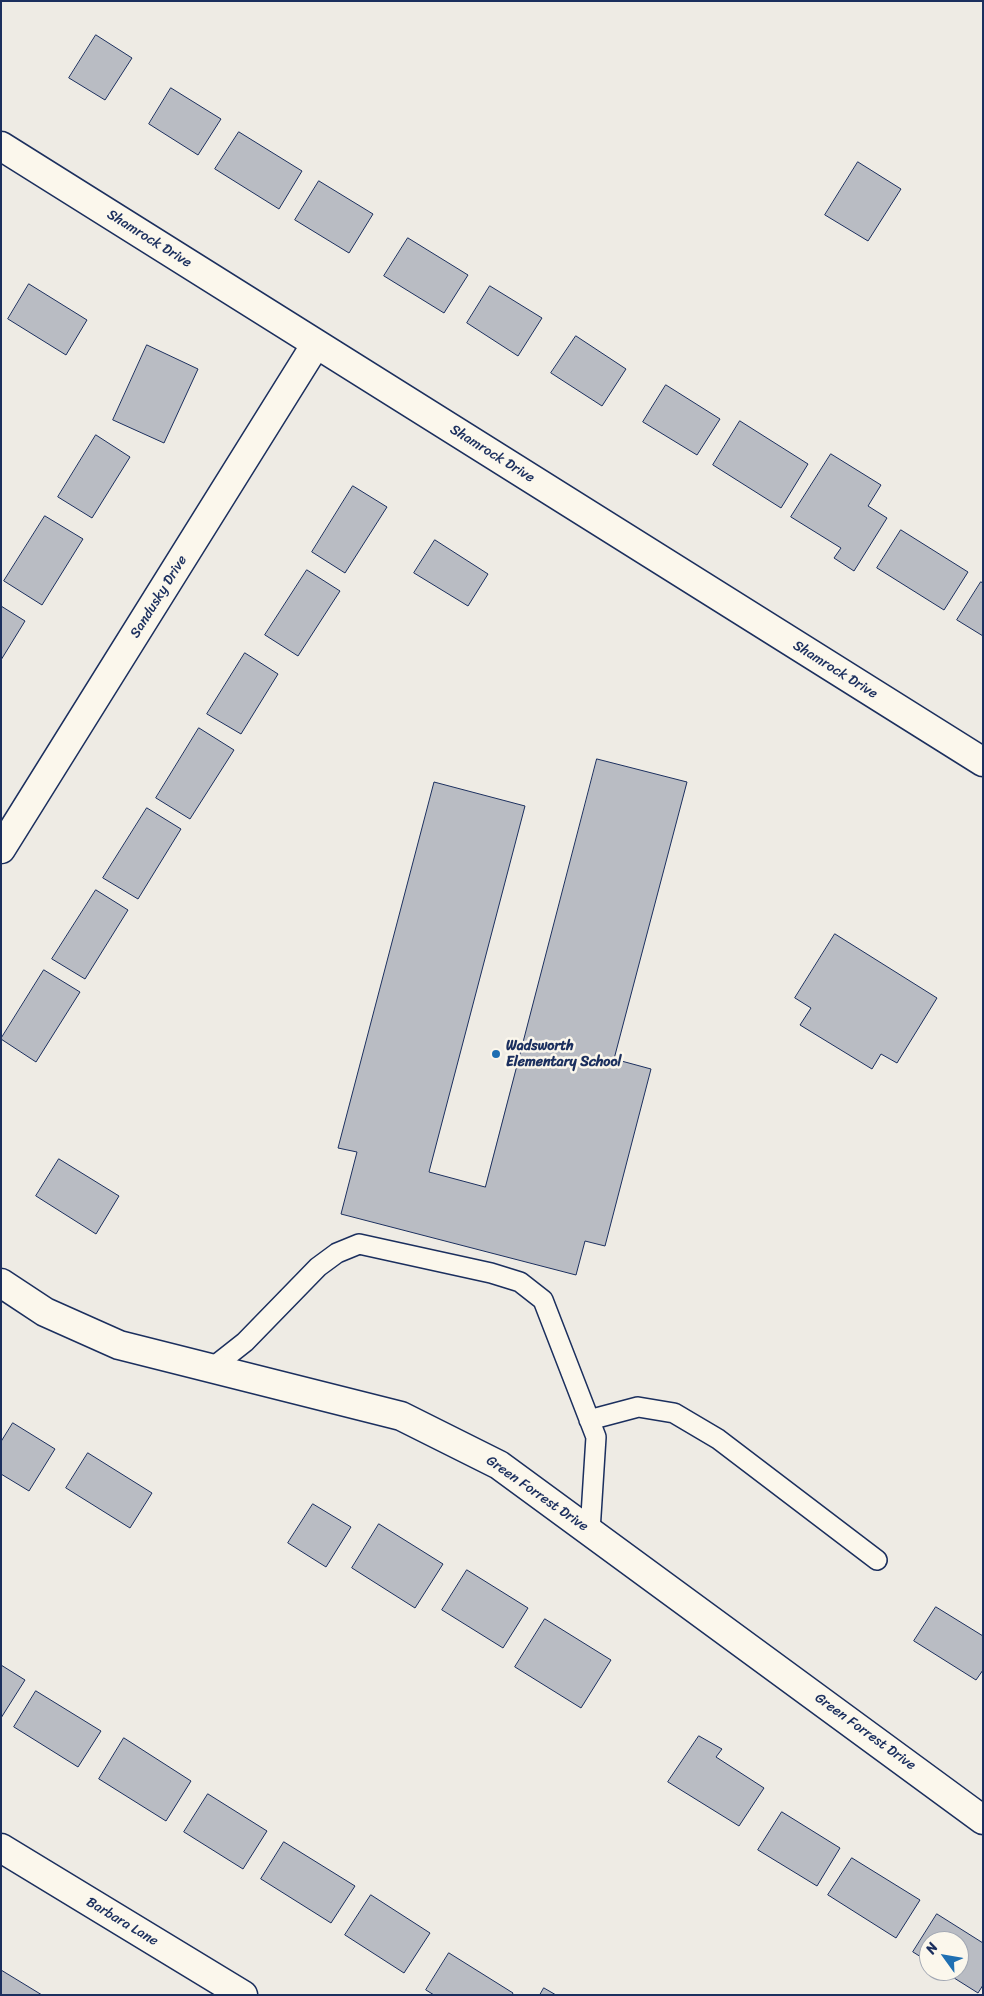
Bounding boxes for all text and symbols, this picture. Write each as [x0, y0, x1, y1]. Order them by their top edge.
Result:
street label: Shamrock Drive [104, 206, 194, 272]
street label: Shamrock Drive [447, 421, 537, 487]
street label: Sandusky Drive [127, 553, 191, 641]
street label: Shamrock Drive [790, 637, 880, 703]
place label: Wadsworth Elementary School [506, 1038, 622, 1070]
marker: Wadsworth Elementary School [490, 1048, 502, 1060]
street label: Green Forrest Drive [483, 1453, 591, 1535]
street label: Green Forrest Drive [811, 1690, 919, 1774]
street label: Barbara Lane [83, 1894, 161, 1950]
north arrow [919, 1931, 969, 1981]
text: N [919, 1938, 945, 1959]

